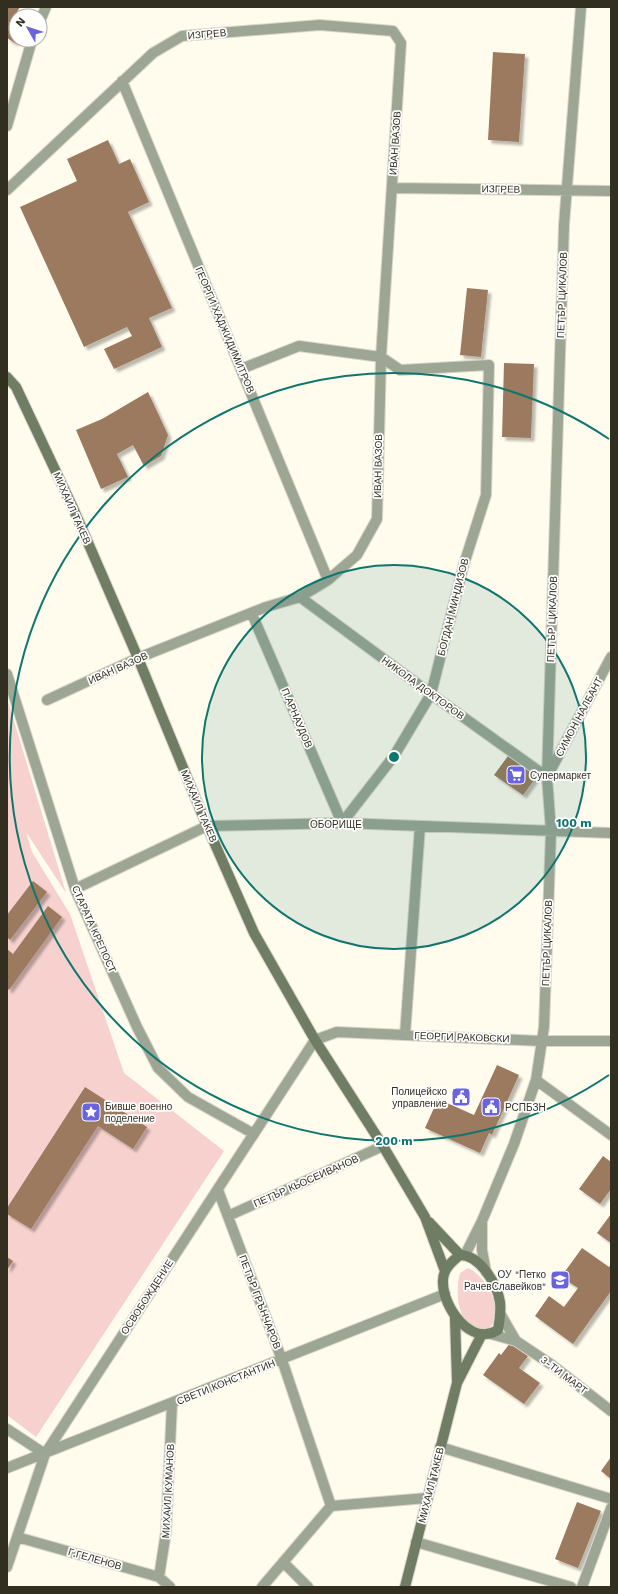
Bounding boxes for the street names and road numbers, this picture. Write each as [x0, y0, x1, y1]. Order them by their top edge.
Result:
street label: ИЗГРЕВ [187, 27, 227, 41]
street label: ИВАН ВАЗОВ [387, 110, 403, 175]
street label: ИЗГРЕВ [482, 183, 521, 195]
street label: ПЕТЪР ЦИКАЛОВ [555, 251, 569, 338]
street label: ГЕОРГИ ХАДЖИДИМИТРОВ [193, 265, 257, 395]
street label: ИВАН ВАЗОВ [372, 434, 384, 498]
street label: МИХАИЛ ТАКЕВ [51, 470, 93, 546]
street label: БОГДАН МИНДИЗОВ [436, 557, 471, 657]
street label: ПЕТЪР ЦИКАЛОВ [545, 575, 559, 662]
street label: ИВАН ВАЗОВ [86, 650, 150, 686]
street label: НИКОЛА ДОКТОРОВ [380, 654, 467, 722]
street label: СИМОН НАЛБАНТ [553, 675, 605, 759]
street label: П.АРНАУДОВ [279, 687, 315, 750]
street label: МИХАИЛ ТАКЕВ [179, 768, 219, 844]
street label: ОБОРИЩЕ [310, 819, 362, 830]
street label: СТАРАТА КРЕПОСТ [70, 884, 118, 974]
street label: ПЕТЪР ЦИКАЛОВ [540, 899, 554, 986]
street label: ГЕОРГИ РАКОВСКИ [414, 1030, 510, 1044]
street label: ПЕТЪР КЬОСЕИВАНОВ [252, 1153, 360, 1209]
street label: ПЕТЪР ГРЪНЧАРОВ [237, 1254, 283, 1351]
street label: ОСВОБОЖДЕНИЕ [119, 1257, 175, 1336]
street label: 3-ТИ МАРТ [539, 1354, 589, 1396]
street label: СВЕТИ КОНСТАНТИН [175, 1357, 277, 1407]
street label: МИХАИЛ КУМАНОВ [160, 1443, 176, 1539]
street label: МИХАИЛ ТАКЕВ [416, 1446, 446, 1524]
street label: Г.ГЕЛЕНОВ [67, 1546, 123, 1572]

